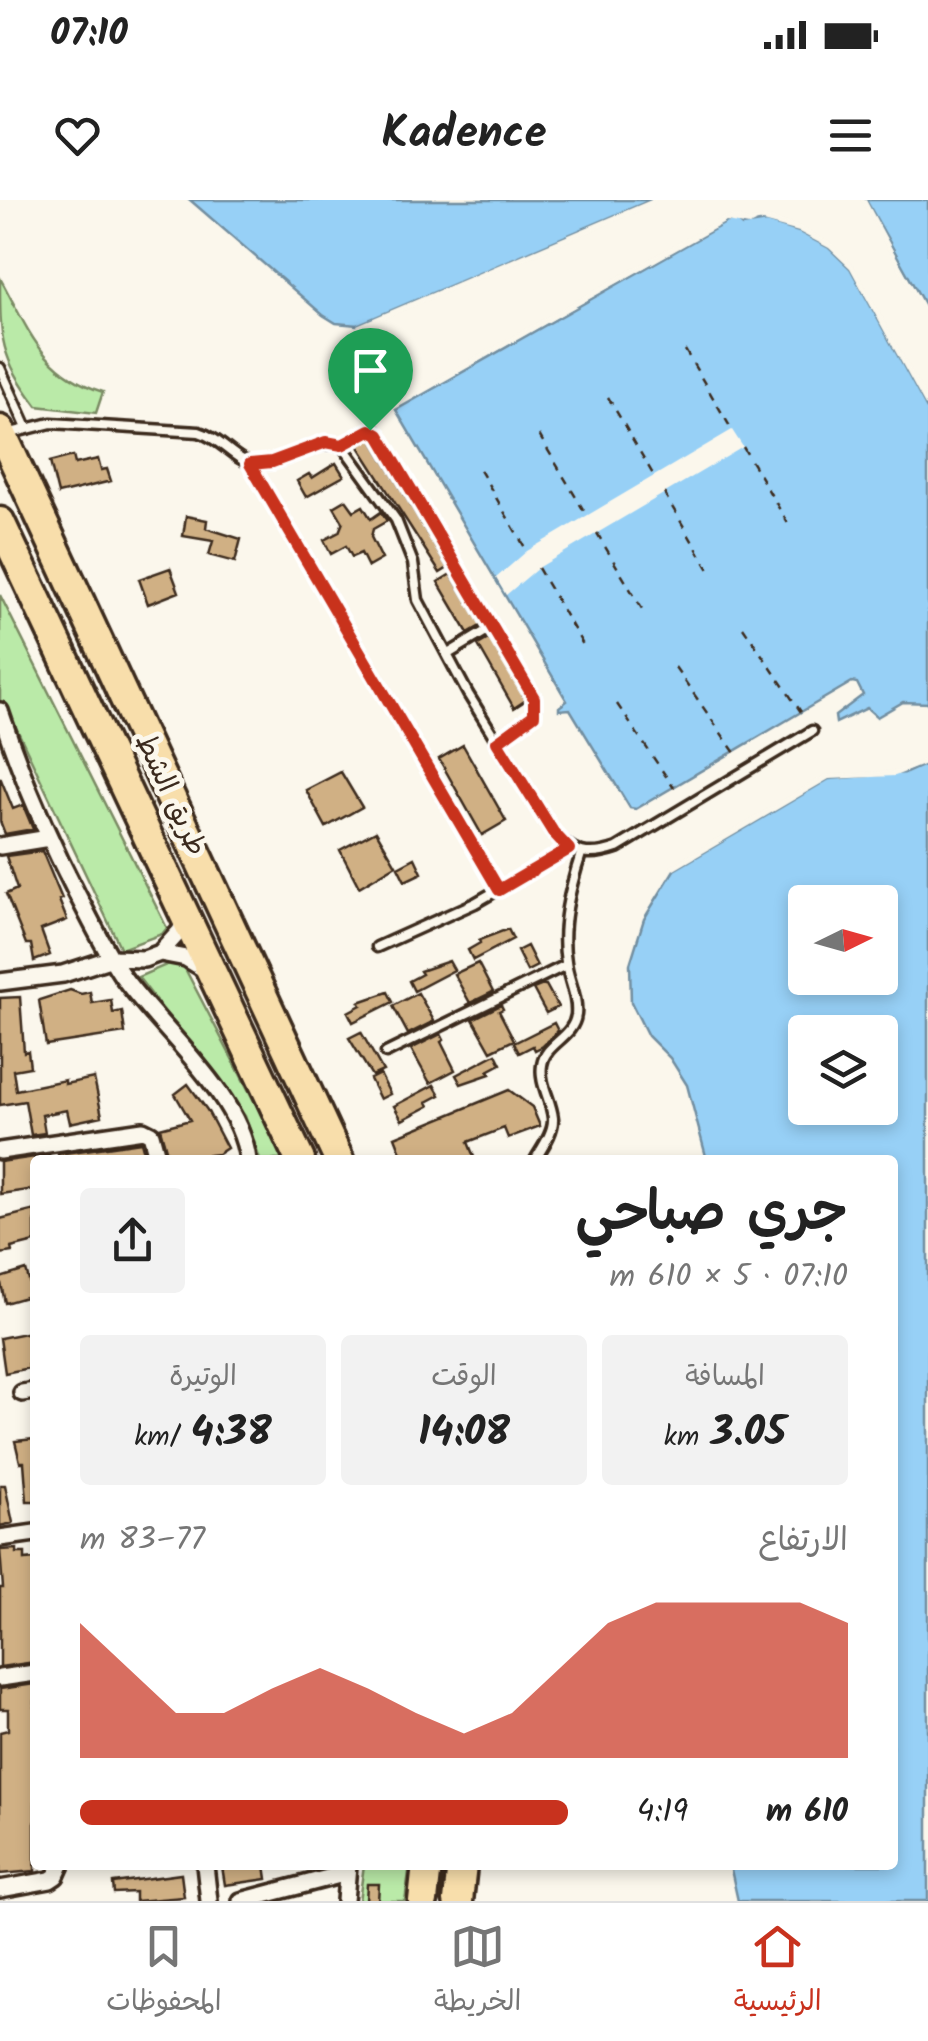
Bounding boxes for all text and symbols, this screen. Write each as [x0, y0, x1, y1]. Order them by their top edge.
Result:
text: 07:10 [50, 5, 128, 65]
text: Kadence [381, 99, 547, 171]
icon: heart [50, 108, 105, 163]
icon: menu [823, 108, 878, 163]
pin [328, 328, 413, 431]
icon: arrive [343, 343, 398, 398]
street label: طريق الشط [122, 726, 218, 864]
north arrow [788, 885, 898, 995]
map controls [788, 885, 898, 1125]
button: layers [788, 1015, 898, 1125]
text: جري صباحي [575, 1171, 848, 1258]
button: share [80, 1188, 185, 1293]
text: 07:10 · 5 × 610 m [609, 1252, 848, 1303]
text: الوتيرة [169, 1355, 237, 1400]
text: الوقت [431, 1355, 497, 1400]
text: المسافة [685, 1355, 765, 1400]
text: 4:38 [191, 1400, 272, 1467]
text: 14:08 [418, 1400, 510, 1467]
text: 3.05 [710, 1400, 786, 1467]
text: /km [134, 1415, 191, 1460]
text: km [664, 1415, 710, 1460]
text: 77–83 m [80, 1515, 205, 1566]
text: الارتفاع [758, 1516, 848, 1567]
text: 4:19 [637, 1787, 688, 1838]
text: 610 m [766, 1787, 848, 1838]
tab: المحفوظات [106, 1919, 222, 2025]
tab: الخريطة [434, 1919, 521, 2025]
tab: الرئيسية [734, 1919, 822, 2025]

